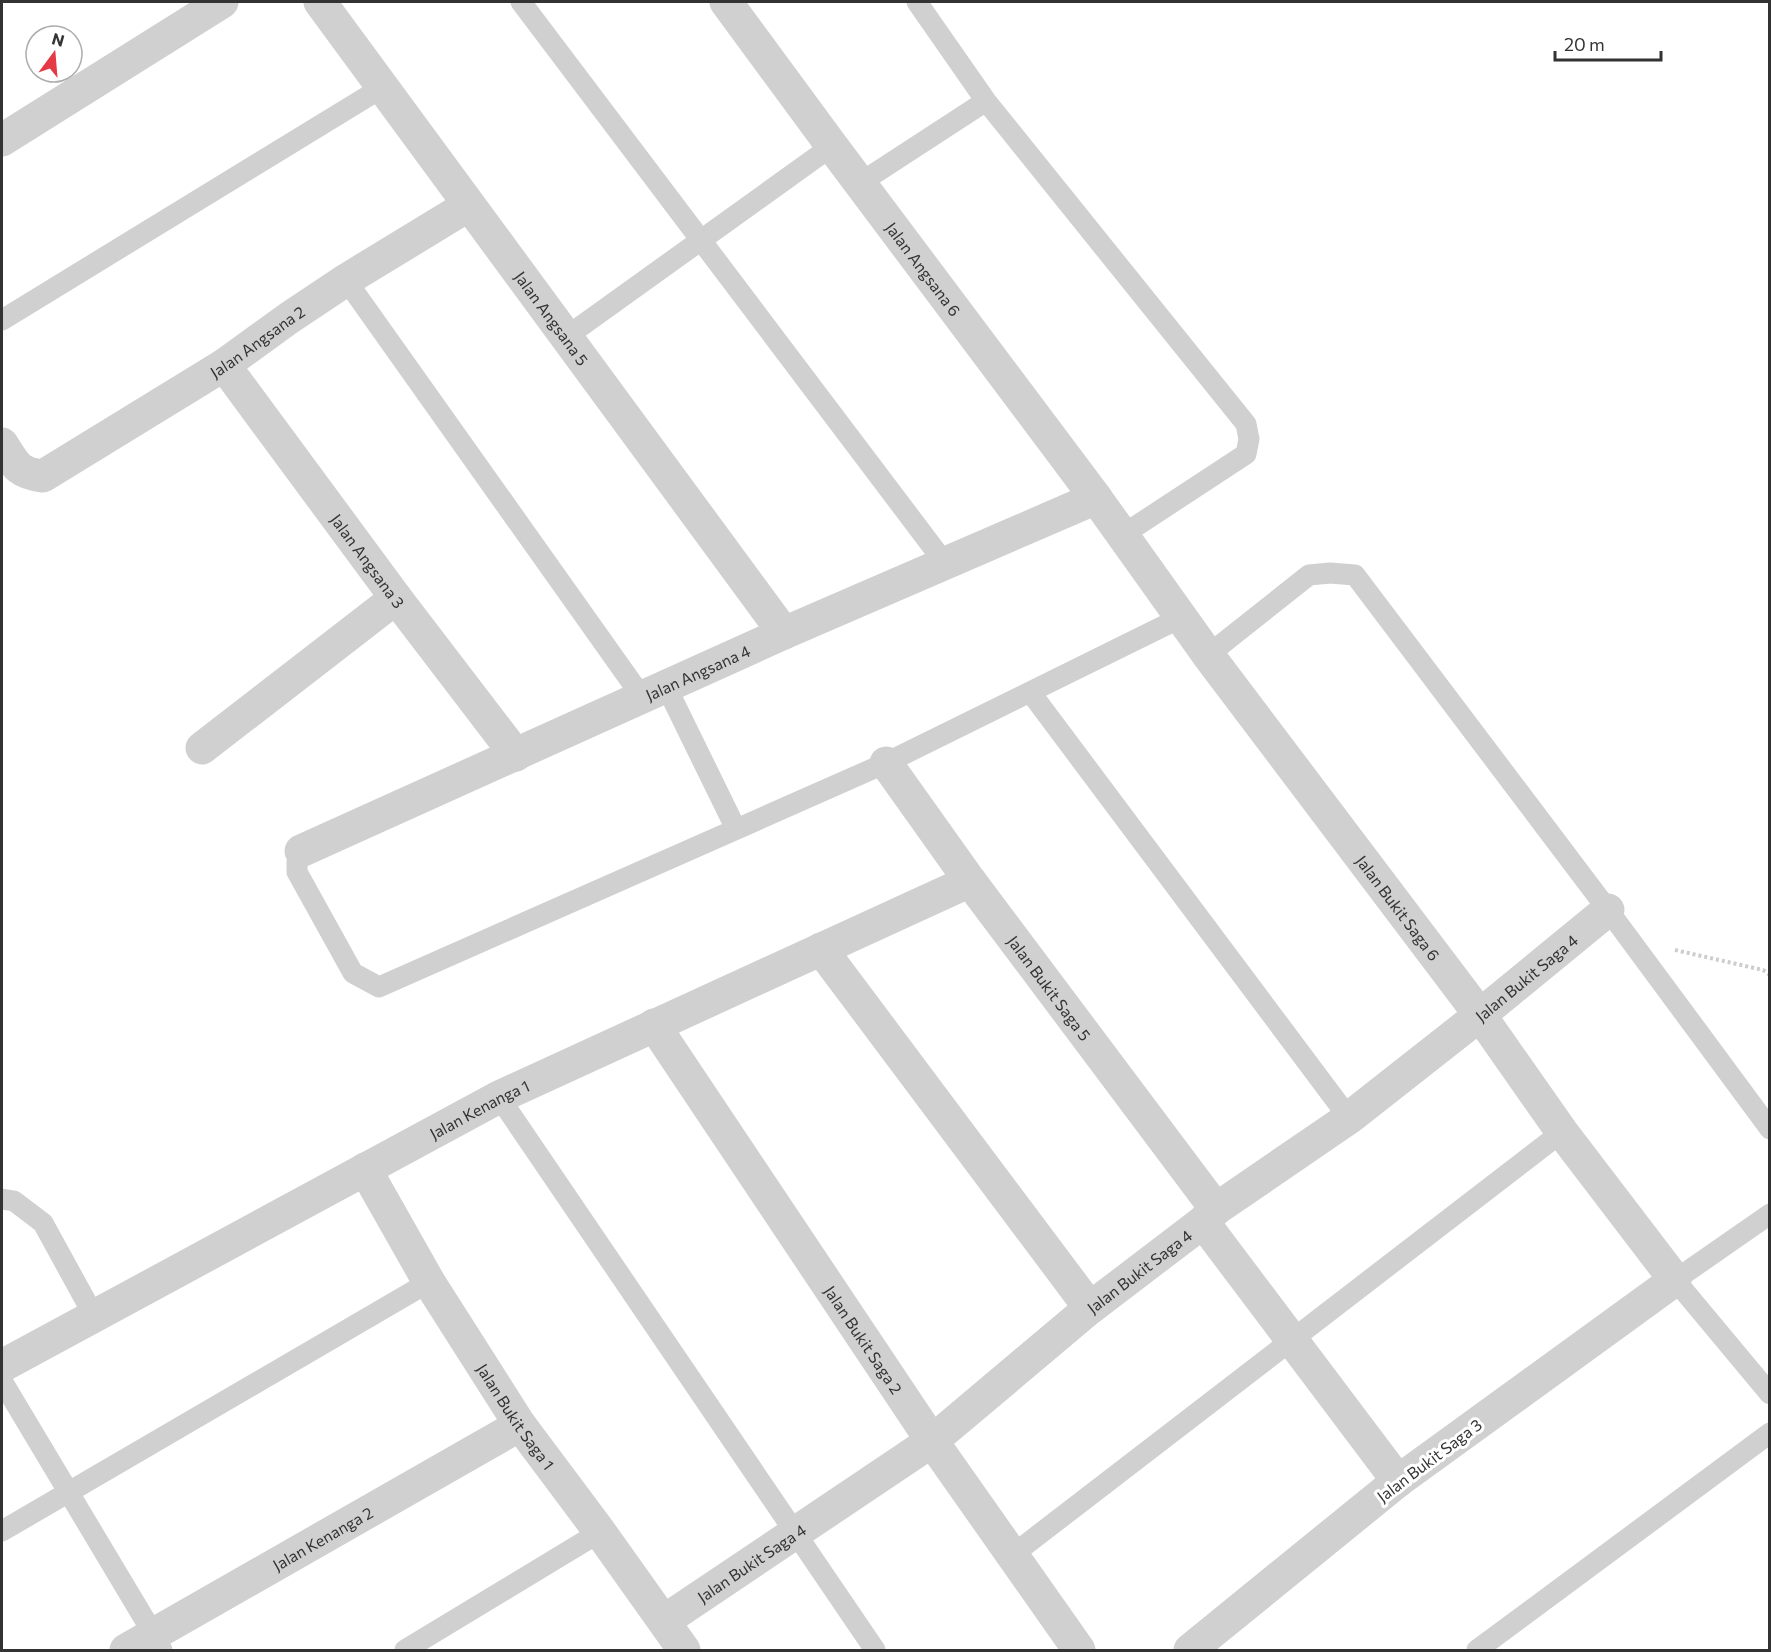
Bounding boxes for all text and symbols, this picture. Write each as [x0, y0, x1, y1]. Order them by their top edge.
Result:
north arrow [24, 24, 84, 84]
scale bar [1555, 24, 1662, 62]
text: N [50, 28, 67, 50]
text: 20 m [1564, 33, 1605, 55]
street label: Jalan Angsana 6 [883, 218, 965, 319]
street label: Jalan Angsana 5 [511, 267, 593, 369]
street label: Jalan Angsana 2 [206, 301, 308, 381]
street label: Jalan Angsana 3 [327, 510, 409, 611]
street label: Jalan Angsana 4 [642, 640, 753, 704]
street label: Jalan Bukit Saga 6 [1353, 851, 1445, 964]
street label: Jalan Bukit Saga 4 [1471, 929, 1581, 1025]
street label: Jalan Bukit Saga 5 [1004, 931, 1095, 1044]
street label: Jalan Kenanga 1 [426, 1075, 532, 1143]
street label: Jalan Bukit Saga 4 [1083, 1224, 1196, 1317]
street label: Jalan Bukit Saga 2 [821, 1282, 907, 1397]
street label: Jalan Bukit Saga 1 [474, 1360, 559, 1473]
street label: Jalan Bukit Saga 3 [1373, 1414, 1485, 1506]
street label: Jalan Kenanga 2 [269, 1502, 376, 1574]
street label: Jalan Bukit Saga 4 [693, 1519, 809, 1606]

